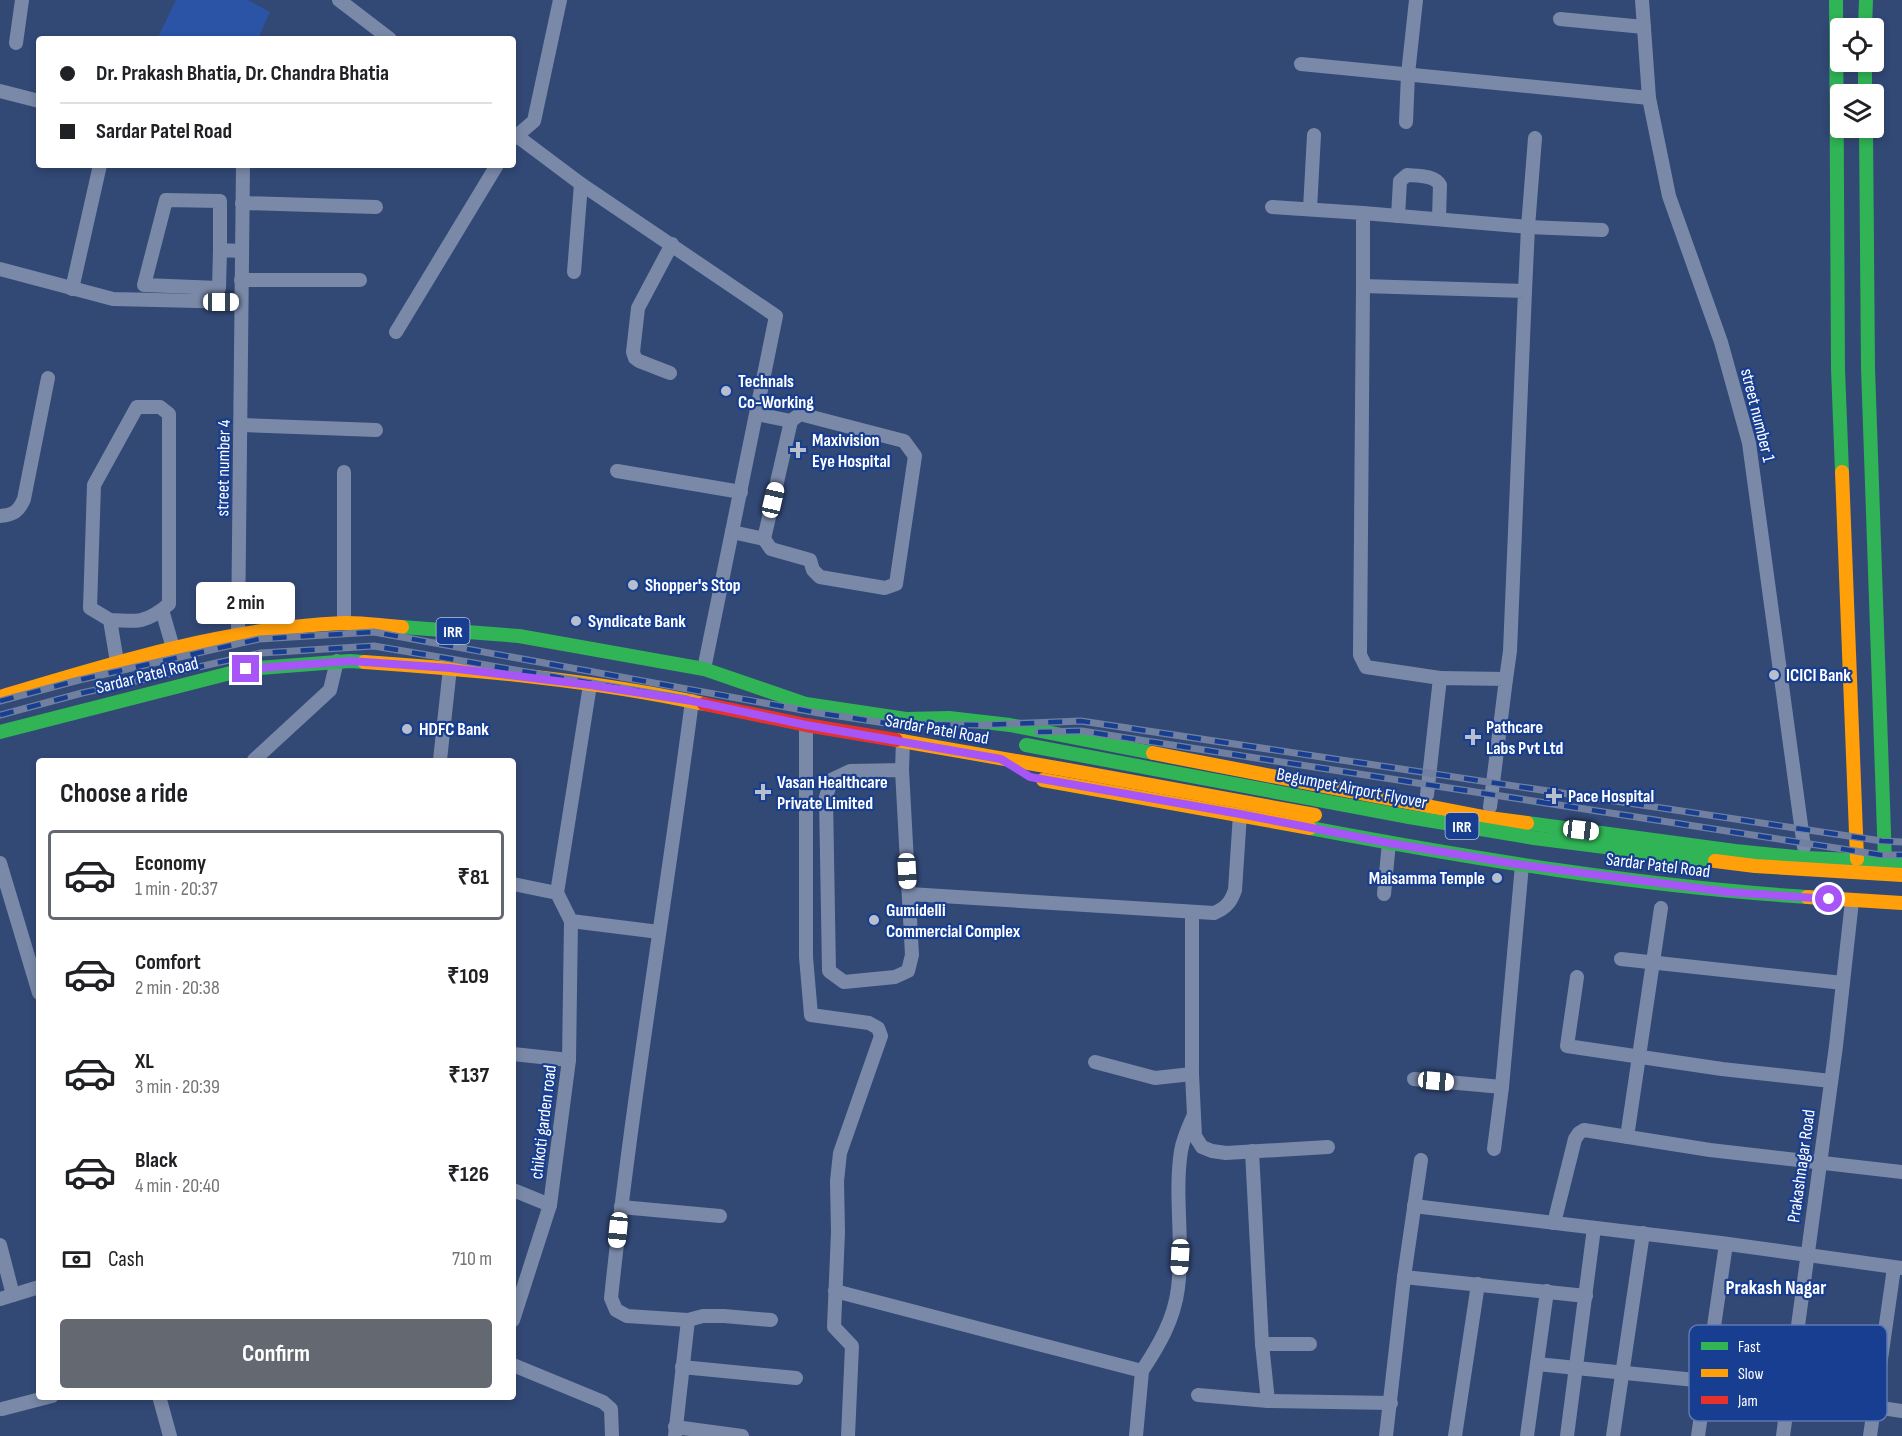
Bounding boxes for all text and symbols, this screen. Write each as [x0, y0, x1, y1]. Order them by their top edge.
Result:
map controls [1830, 18, 1884, 138]
button: locate [1830, 18, 1884, 72]
text: Dr. Prakash Bhatia, Dr. Chandra Bhatia [96, 60, 389, 87]
button: layers [1830, 84, 1884, 138]
text: Sardar Patel Road [96, 118, 232, 145]
car [203, 293, 239, 311]
street label: street number 1 [1736, 366, 1779, 465]
place label: Technals Co-Working [738, 371, 814, 413]
marker: Technals Co-Working [719, 384, 733, 398]
street label: street number 4 [212, 419, 235, 517]
place label: Maxivision Eye Hospital [812, 430, 890, 472]
marker: Maxivision Eye Hospital [789, 441, 807, 459]
car [760, 480, 786, 520]
place label: Shopper's Stop [645, 575, 741, 596]
marker: Shopper's Stop [626, 578, 640, 592]
callout: 2 min [196, 582, 296, 624]
text: 2 min [226, 591, 265, 615]
place label: Syndicate Bank [588, 611, 686, 632]
marker: Syndicate Bank [569, 614, 583, 628]
road number: IRR [436, 618, 470, 644]
street label: Sardar Patel Road [94, 653, 201, 698]
route end [232, 655, 259, 682]
place label: ICICI Bank [1786, 665, 1851, 686]
marker: ICICI Bank [1767, 668, 1781, 682]
street label: Sardar Patel Road [883, 710, 990, 749]
place label: Pathcare Labs Pvt Ltd [1486, 717, 1564, 759]
place label: HDFC Bank [419, 719, 489, 740]
marker: HDFC Bank [400, 722, 414, 736]
marker: Pathcare Labs Pvt Ltd [1464, 728, 1482, 746]
street label: Begumpet Airport Flyover [1275, 764, 1429, 813]
place label: Vasan Healthcare Private Limited [777, 772, 888, 814]
text: Choose a ride [60, 778, 188, 810]
marker: Vasan Healthcare Private Limited [754, 783, 772, 801]
place label: Pace Hospital [1568, 786, 1654, 807]
marker: Pace Hospital [1545, 787, 1563, 805]
road number: IRR [1446, 813, 1478, 839]
car [1562, 819, 1600, 841]
icon: car [63, 848, 117, 902]
street label: Sardar Patel Road [1605, 849, 1711, 882]
text: Economy [135, 850, 206, 877]
car [897, 853, 917, 889]
text: ₹81 [457, 864, 489, 891]
place label: Maisamma Temple [1369, 868, 1485, 889]
marker: Maisamma Temple [1490, 871, 1504, 885]
text: 1 min · 20:37 [135, 877, 218, 901]
route start [1815, 885, 1842, 912]
place label: Gumidelli Commercial Complex [886, 900, 1021, 942]
marker: Gumidelli Commercial Complex [867, 913, 881, 927]
icon: car [63, 947, 117, 1001]
text: Comfort [135, 949, 201, 976]
text: ₹109 [447, 963, 489, 990]
text: 2 min · 20:38 [135, 976, 220, 1000]
icon: car [63, 1046, 117, 1100]
text: XL [135, 1048, 154, 1075]
text: ₹137 [448, 1062, 489, 1089]
street label: chikoti garden road [526, 1064, 561, 1180]
car [1417, 1070, 1455, 1092]
text: 3 min · 20:39 [135, 1075, 220, 1099]
street label: Prakashnagar Road [1783, 1108, 1820, 1224]
icon: car [63, 1145, 117, 1199]
text: Black [135, 1147, 177, 1174]
text: ₹126 [448, 1161, 489, 1188]
text: 4 min · 20:40 [135, 1174, 220, 1198]
car [607, 1211, 629, 1249]
car [1170, 1239, 1190, 1275]
icon: cash [60, 1243, 93, 1276]
text: Cash [108, 1246, 144, 1273]
text: 710 m [452, 1247, 492, 1271]
district label: Prakash Nagar [1726, 1276, 1826, 1300]
button: Confirm [60, 1319, 492, 1388]
legend [1689, 1325, 1887, 1421]
text: Fast [1738, 1338, 1761, 1357]
text: Slow [1738, 1365, 1763, 1384]
text: Jam [1737, 1392, 1758, 1411]

